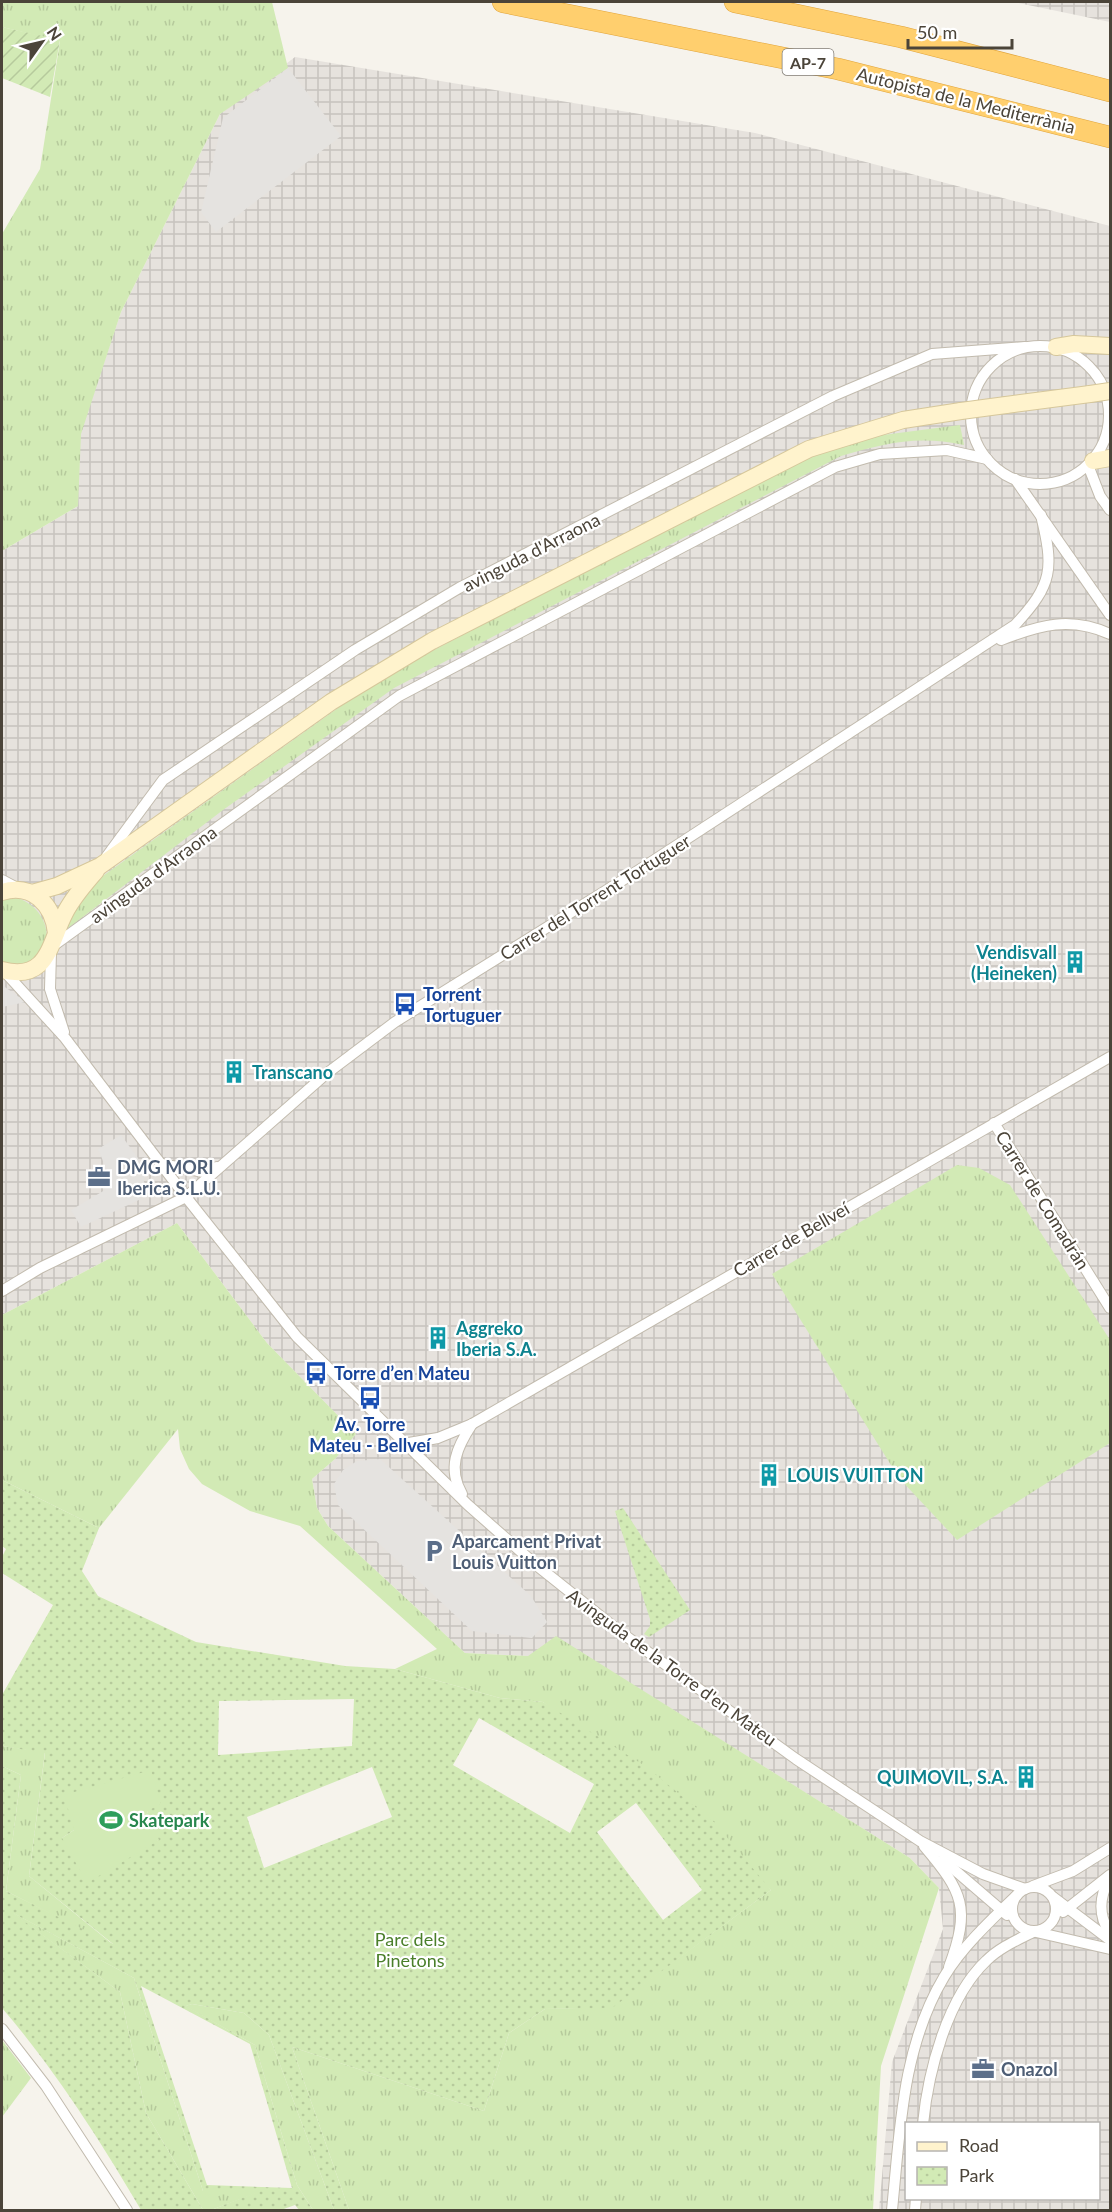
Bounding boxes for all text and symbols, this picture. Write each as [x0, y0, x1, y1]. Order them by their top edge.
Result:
north arrow [12, 12, 72, 72]
scale bar [908, 12, 1012, 50]
text: 50 m [917, 21, 957, 43]
text: N [44, 23, 66, 44]
road number: AP-7 [782, 49, 834, 75]
street label: Autopista de la Mediterrània [855, 62, 1077, 138]
street label: avinguda d'Arraona [459, 508, 603, 596]
street label: avinguda d'Arraona [85, 821, 221, 927]
street label: Carrer del Torrent Tortuguer [496, 829, 695, 965]
place label: Vendisvall (Heineken) [971, 941, 1057, 984]
building icon: Vendisvall (Heineken) [1062, 949, 1088, 975]
place label: Torrent Tortuguer [423, 983, 502, 1026]
bus stop icon: Torrent Tortuguer [392, 991, 418, 1017]
building icon: Transcano [221, 1059, 247, 1085]
place label: Transcano [252, 1061, 333, 1083]
street label: Carrer de Comadrán [991, 1127, 1095, 1273]
place label: DMG MORI Iberica S.L.U. [117, 1156, 220, 1199]
office icon: DMG MORI Iberica S.L.U. [86, 1164, 112, 1190]
street label: Carrer de Bellveí [729, 1196, 854, 1281]
place label: Aggreko Iberia S.A. [455, 1317, 537, 1360]
building icon: Aggreko Iberia S.A. [425, 1325, 451, 1351]
bus stop icon: Torre d’en Mateu [303, 1360, 329, 1386]
place label: Torre d’en Mateu [334, 1362, 470, 1384]
bus stop icon: Av. Torre Mateu - Bellveí [357, 1385, 383, 1411]
place label: Av. Torre Mateu - Bellveí [309, 1413, 432, 1456]
building icon: LOUIS VUITTON [756, 1462, 782, 1488]
place label: LOUIS VUITTON [787, 1464, 924, 1486]
place label: Aparcament Privat Louis Vuitton [451, 1530, 601, 1573]
parking icon: Aparcament Privat Louis Vuitton [421, 1538, 447, 1564]
street label: Avinguda de la Torre d'en Mateu [563, 1583, 781, 1751]
building icon: QUIMOVIL, S.A. [1013, 1764, 1039, 1790]
place label: QUIMOVIL, S.A. [877, 1766, 1008, 1788]
sports icon: Skatepark [98, 1807, 124, 1833]
place label: Skatepark [129, 1809, 210, 1831]
park label: Parc dels Pinetons [375, 1928, 445, 1971]
office icon: Onazol [970, 2056, 996, 2082]
place label: Onazol [1001, 2058, 1058, 2080]
legend [905, 2122, 1100, 2200]
text: Road [959, 2134, 999, 2156]
text: Park [959, 2164, 995, 2186]

